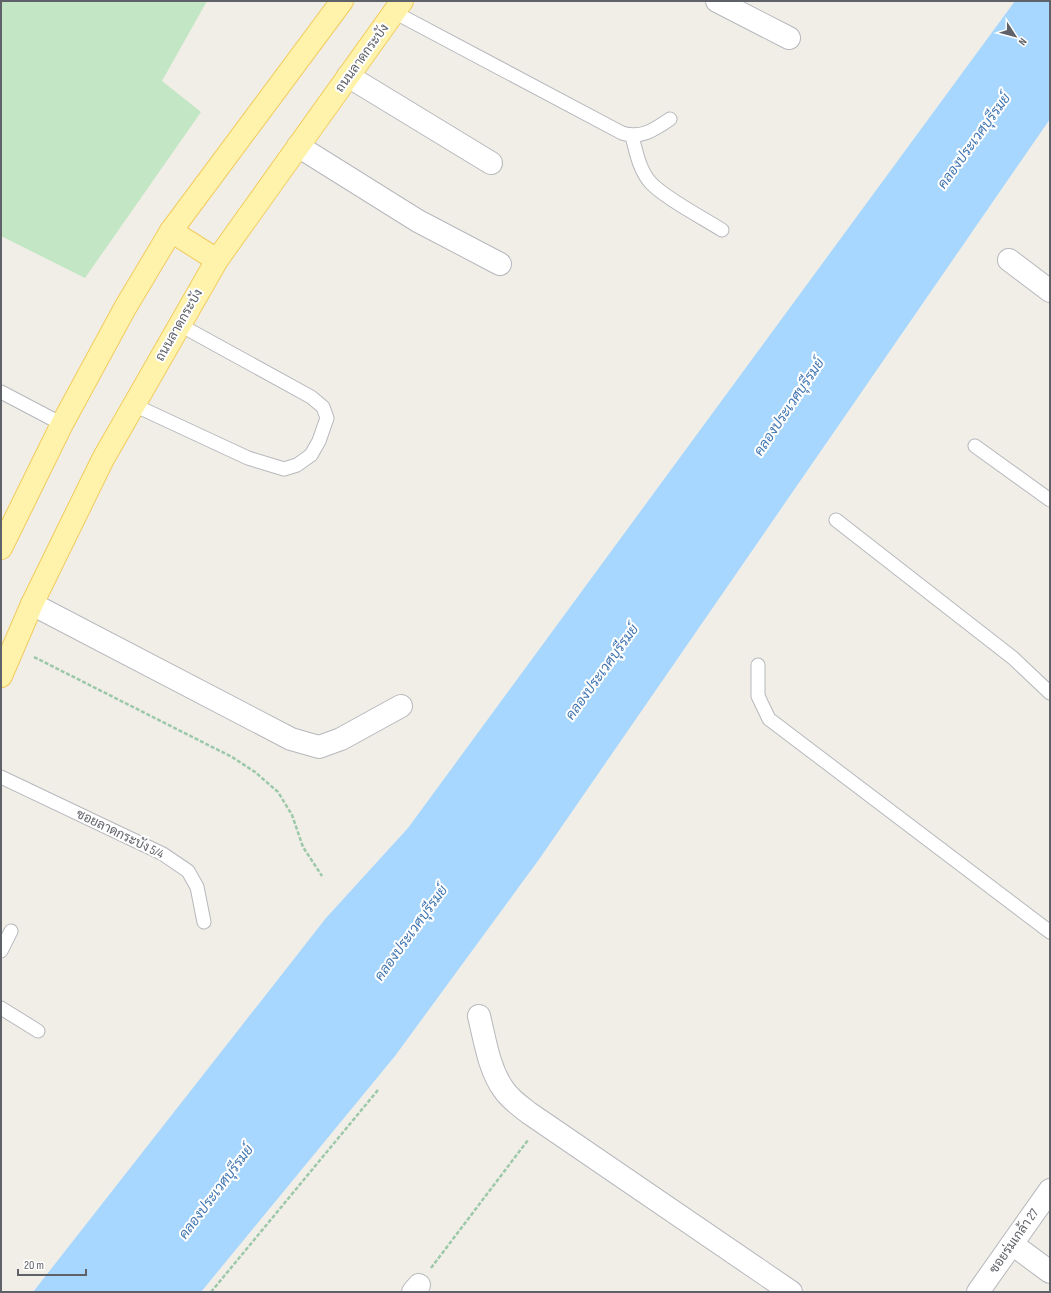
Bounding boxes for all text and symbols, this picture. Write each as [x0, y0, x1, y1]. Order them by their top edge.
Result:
north arrow [995, 16, 1035, 56]
street label: ถนนลาดกระบัง [332, 21, 392, 95]
text: N [1016, 35, 1030, 48]
water label: คลองประเวศบุรีรมย์ [933, 88, 1016, 193]
street label: ถนนลาดกระบัง [152, 286, 206, 364]
water label: คลองประเวศบุรีรมย์ [749, 353, 830, 459]
water label: คลองประเวศบุรีรมย์ [561, 619, 644, 724]
street label: ซอยลาดกระบัง 5/4 [74, 806, 167, 862]
water label: คลองประเวศบุรีรมย์ [370, 880, 453, 985]
water label: คลองประเวศบุรีรมย์ [174, 1139, 259, 1243]
street label: ซอยร่มเกล้า 27 [984, 1204, 1043, 1276]
scale bar [18, 1251, 86, 1277]
text: 20 m [24, 1258, 44, 1273]

